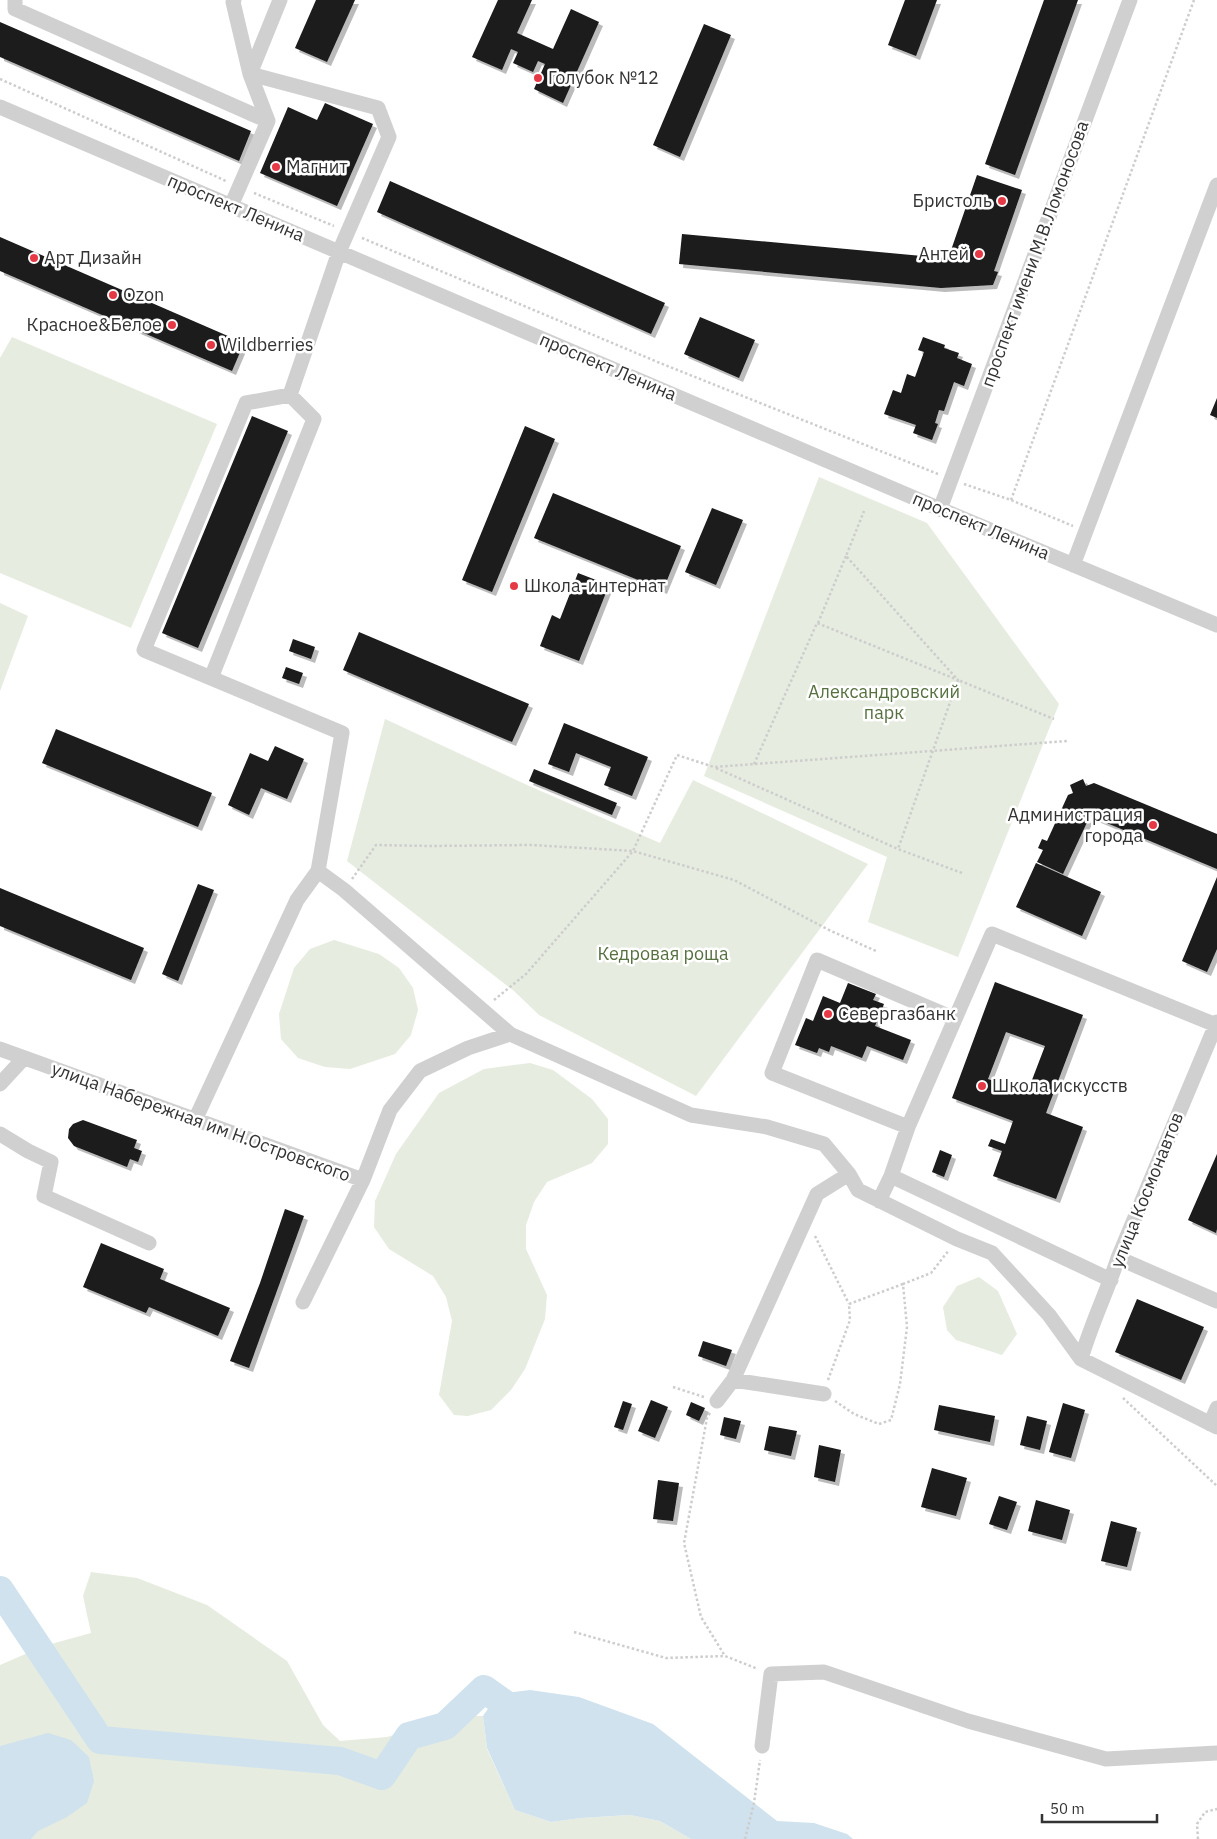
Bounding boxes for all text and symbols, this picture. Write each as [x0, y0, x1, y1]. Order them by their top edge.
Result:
place label: Голубок №12 [548, 66, 659, 89]
marker: Голубок №12 [532, 72, 544, 84]
street label: проспект имени М.В.Ломоносова [976, 117, 1094, 390]
place label: Магнит [286, 155, 348, 178]
marker: Магнит [270, 161, 282, 173]
street label: проспект Ленина [164, 168, 308, 247]
place label: Бристоль [913, 189, 992, 212]
marker: Бристоль [996, 195, 1008, 207]
place label: Антей [918, 242, 969, 265]
place label: Арт Дизайн [44, 246, 142, 269]
marker: Антей [973, 248, 985, 260]
marker: Арт Дизайн [28, 252, 40, 264]
place label: Ozon [123, 283, 164, 306]
marker: Ozon [107, 289, 119, 301]
place label: Красное&Белое [26, 313, 162, 336]
marker: Красное&Белое [166, 319, 178, 331]
street label: проспект Ленина [536, 327, 680, 406]
place label: Wildberries [221, 333, 314, 356]
marker: Wildberries [205, 339, 217, 351]
street label: проспект Ленина [909, 486, 1053, 565]
place label: Школа-интернат [524, 574, 666, 597]
marker: Школа-интернат [508, 580, 520, 592]
park label: Александровский парк [808, 680, 960, 724]
place label: Администрация города [1007, 803, 1143, 847]
marker: Администрация города [1147, 819, 1159, 831]
park label: Кедровая роща [597, 942, 729, 965]
place label: Севергазбанк [838, 1002, 956, 1025]
marker: Севергазбанк [822, 1008, 834, 1020]
street label: улица Набережная им Н.Островского [49, 1057, 354, 1186]
place label: Школа искусcтв [992, 1074, 1128, 1097]
marker: Школа искусcтв [976, 1080, 988, 1092]
street label: улица Космонавтов [1105, 1109, 1188, 1271]
scale bar [1042, 1792, 1157, 1824]
text: 50 m [1050, 1799, 1085, 1818]

